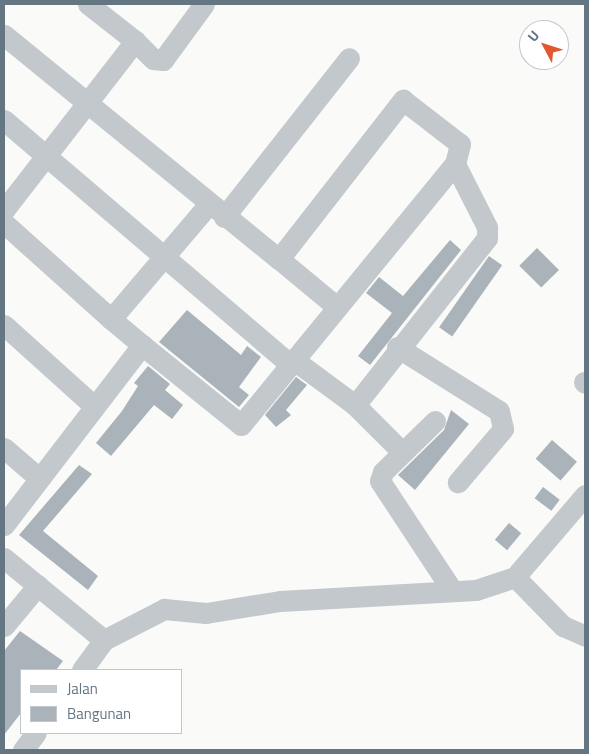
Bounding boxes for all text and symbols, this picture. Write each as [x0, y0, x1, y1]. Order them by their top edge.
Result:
north arrow [519, 20, 569, 70]
text: U [522, 25, 544, 46]
legend [20, 669, 182, 734]
text: Jalan [67, 677, 98, 700]
text: Bangunan [67, 702, 131, 725]

